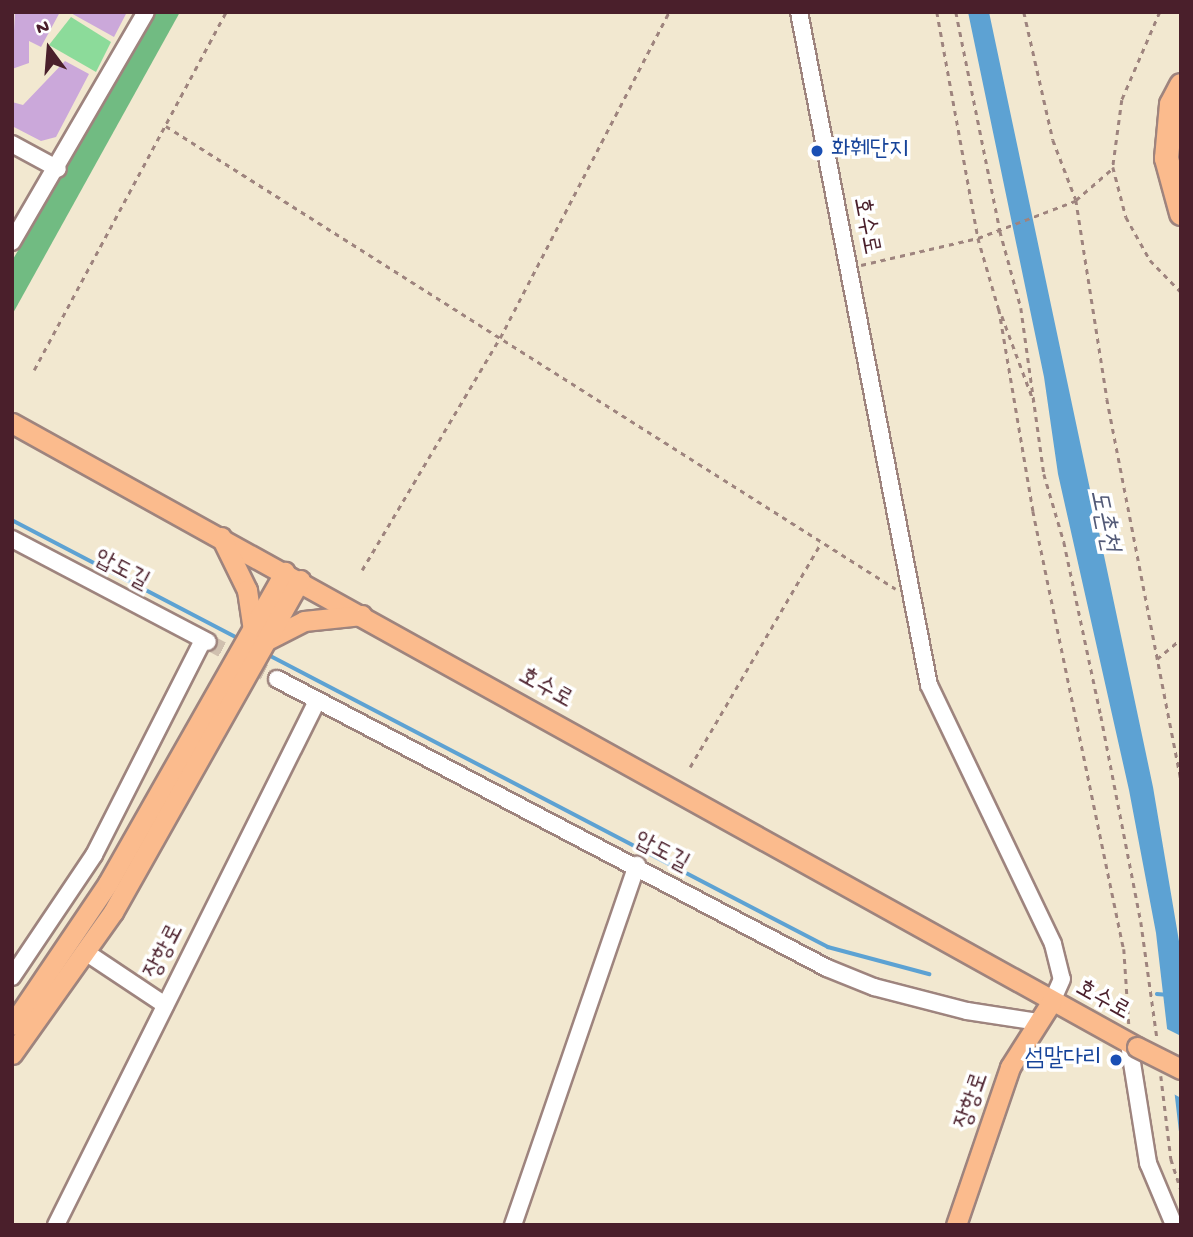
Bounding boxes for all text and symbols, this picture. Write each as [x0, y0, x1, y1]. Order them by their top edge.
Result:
north arrow [14, 14, 84, 84]
text: N [34, 16, 52, 41]
place label: 화훼단지 [831, 137, 908, 165]
marker: 화훼단지 [809, 143, 825, 159]
street label: 호수로 [845, 195, 885, 257]
water label: 도촌천 [1080, 487, 1124, 555]
street label: 압도길 [89, 545, 153, 597]
street label: 호수로 [513, 662, 577, 716]
street label: 압도길 [629, 827, 693, 879]
street label: 장항로 [139, 920, 191, 984]
street label: 호수로 [1070, 974, 1134, 1028]
place label: 섬말다리 [1025, 1046, 1102, 1074]
marker: 섬말다리 [1108, 1052, 1124, 1068]
street label: 장항로 [950, 1069, 996, 1133]

